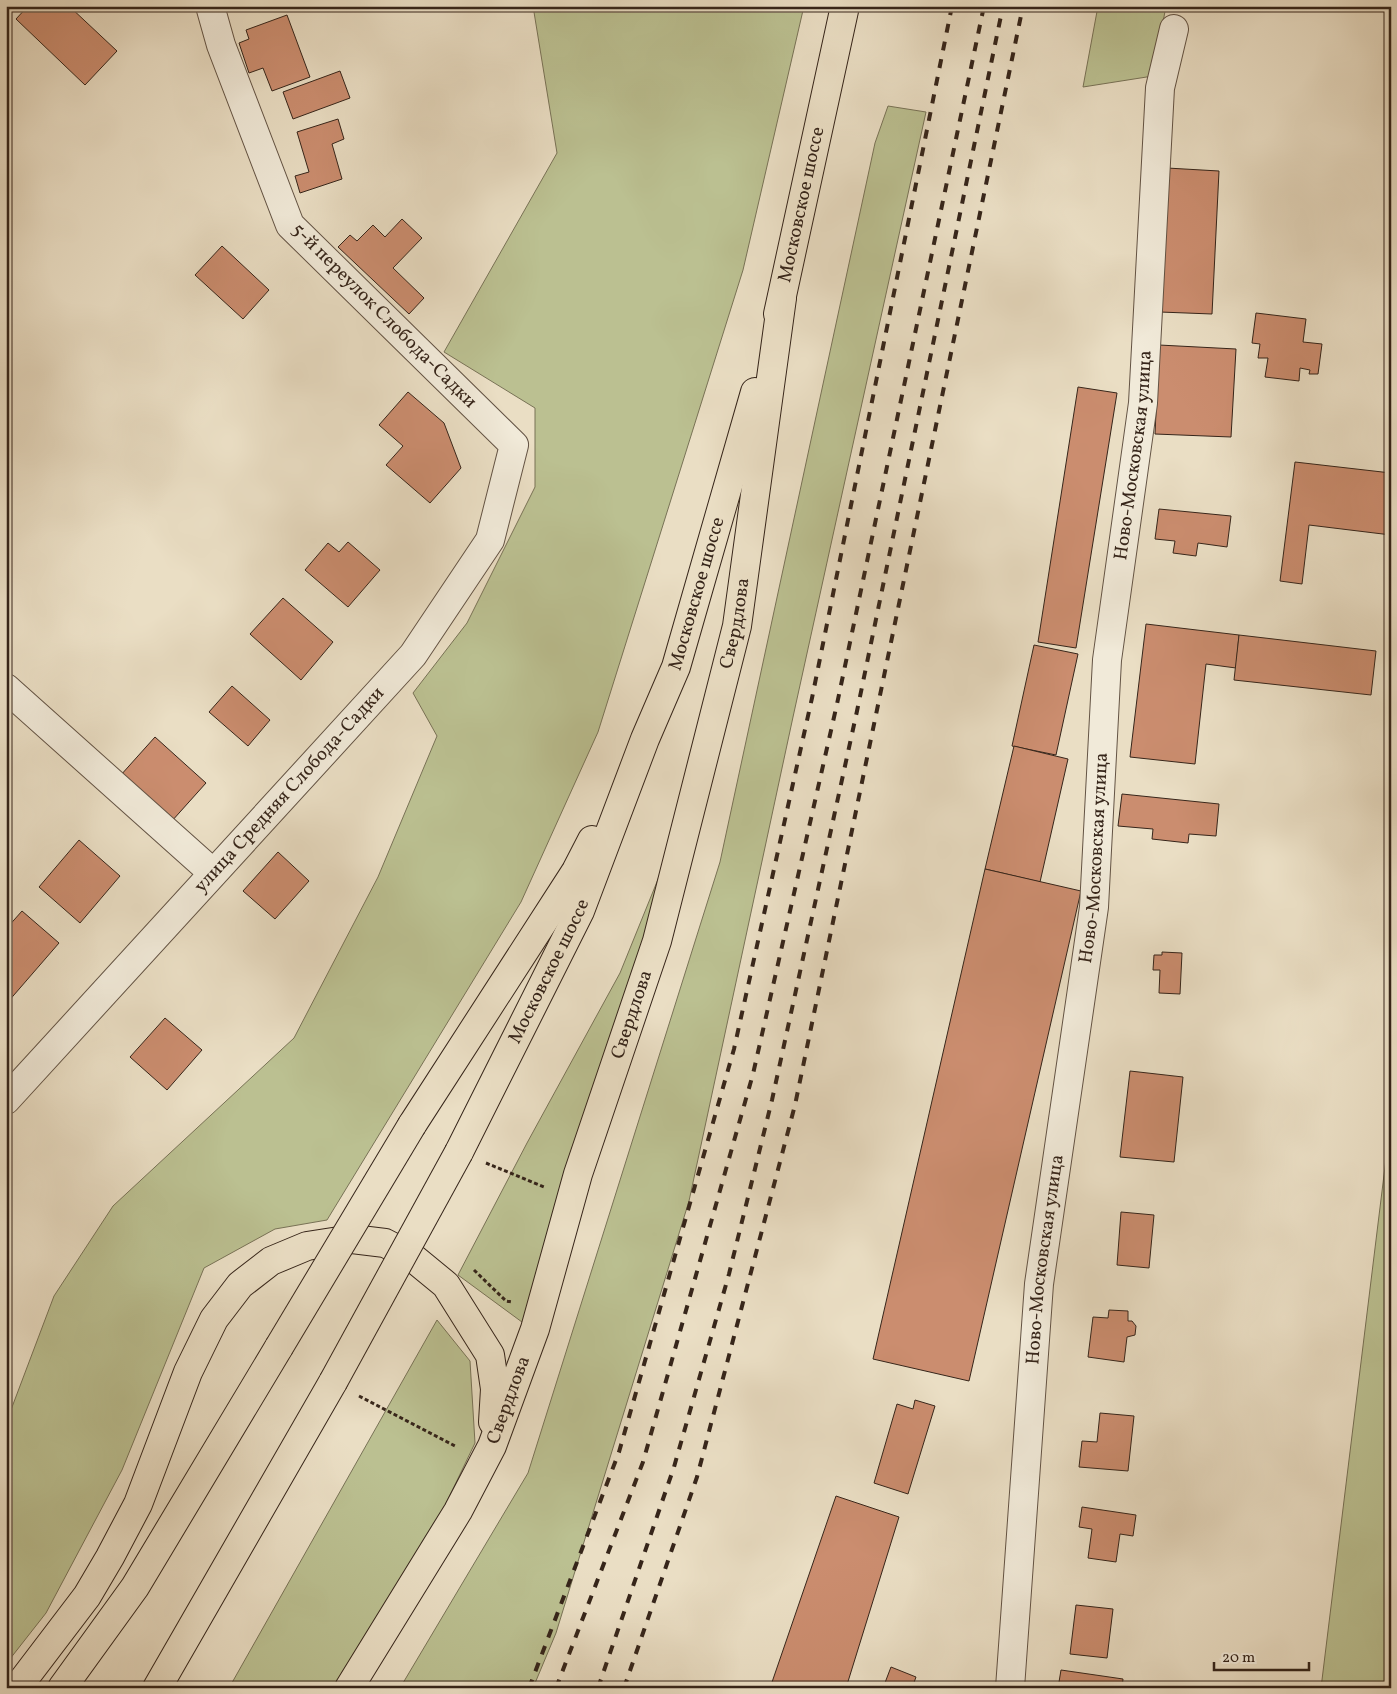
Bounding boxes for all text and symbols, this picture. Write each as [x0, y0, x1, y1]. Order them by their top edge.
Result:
street label: Московское шоссе [772, 124, 831, 285]
street label: 5-й переулок Слобода-Садки [286, 218, 482, 414]
street label: Ново-Московская улица [1108, 350, 1159, 562]
street label: Московское шоссе [663, 514, 731, 674]
street label: Свердлова [714, 576, 756, 672]
street label: улица Средняя Слобода-Садки [188, 681, 391, 899]
street label: Ново-Московская улица [1073, 752, 1115, 965]
street label: Московское шоссе [502, 895, 596, 1048]
street label: Свердлова [605, 967, 659, 1063]
street label: Ново-Московская улица [1020, 1153, 1071, 1365]
street label: Свердлова [481, 1352, 537, 1448]
scale bar [1214, 1639, 1310, 1671]
text: 20 m [1222, 1648, 1255, 1669]

